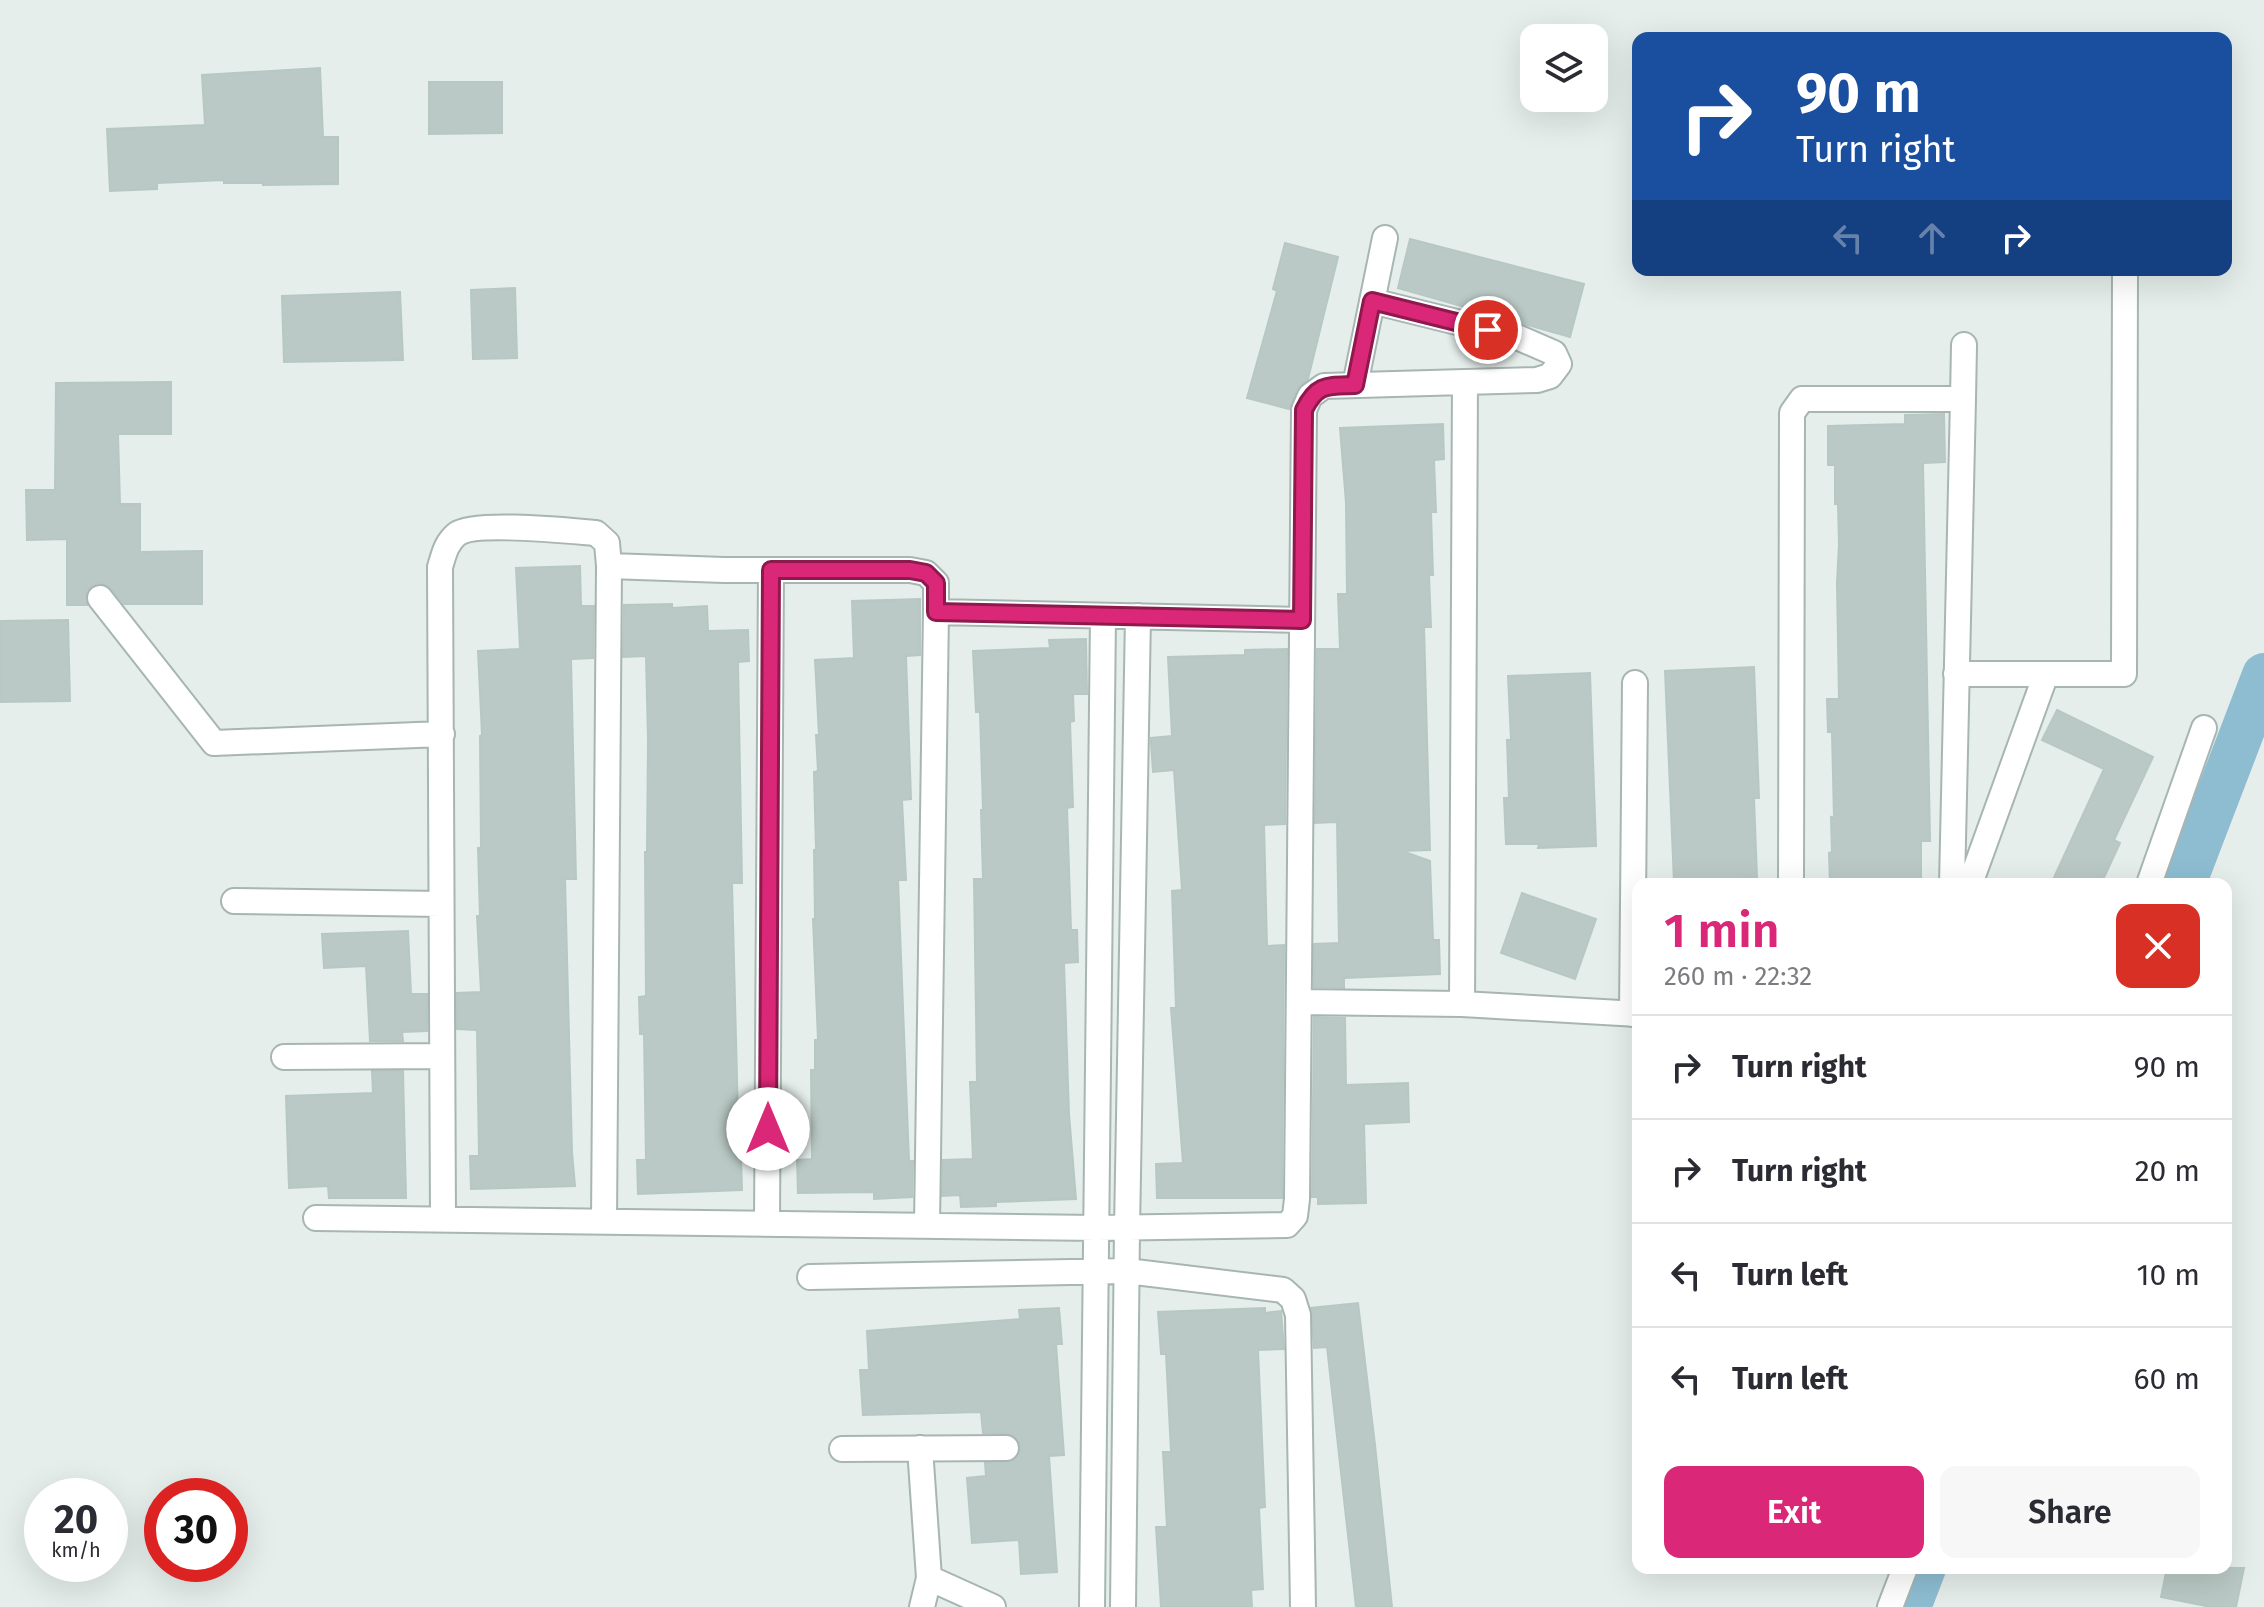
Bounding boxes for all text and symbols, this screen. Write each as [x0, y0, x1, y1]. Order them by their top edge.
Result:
map controls [1520, 24, 1608, 112]
button: layers [1520, 24, 1608, 112]
text: 90 m [1796, 60, 1921, 127]
icon: right [1664, 64, 1768, 168]
text: Turn right [1796, 128, 1956, 172]
icon: left [1826, 216, 1870, 260]
icon: ahead [1910, 216, 1954, 260]
icon: right [1994, 216, 2038, 260]
pin [1454, 296, 1522, 364]
icon: arrive [1466, 308, 1510, 352]
text: 1 min [1664, 902, 1780, 960]
button: close [2116, 904, 2200, 988]
text: 260 m · 22:32 [1664, 961, 1812, 992]
icon: right [1664, 1045, 1708, 1089]
text: Turn right [1732, 1049, 1867, 1085]
text: 90 m [2134, 1049, 2200, 1085]
position arrow [726, 1087, 810, 1171]
icon: right [1664, 1149, 1708, 1193]
text: Turn right [1732, 1153, 1867, 1189]
text: 20 m [2135, 1153, 2200, 1189]
icon: left [1664, 1253, 1708, 1297]
text: Turn left [1732, 1257, 1848, 1293]
text: 10 m [2137, 1257, 2200, 1293]
icon: left [1664, 1357, 1708, 1401]
text: Turn left [1732, 1361, 1848, 1397]
text: 60 m [2134, 1361, 2200, 1397]
button: Exit [1664, 1466, 1924, 1558]
button: Share [1940, 1466, 2200, 1558]
speed limit sign: 30 [144, 1478, 248, 1582]
text: 20 [54, 1496, 98, 1544]
text: km/h [51, 1538, 101, 1562]

